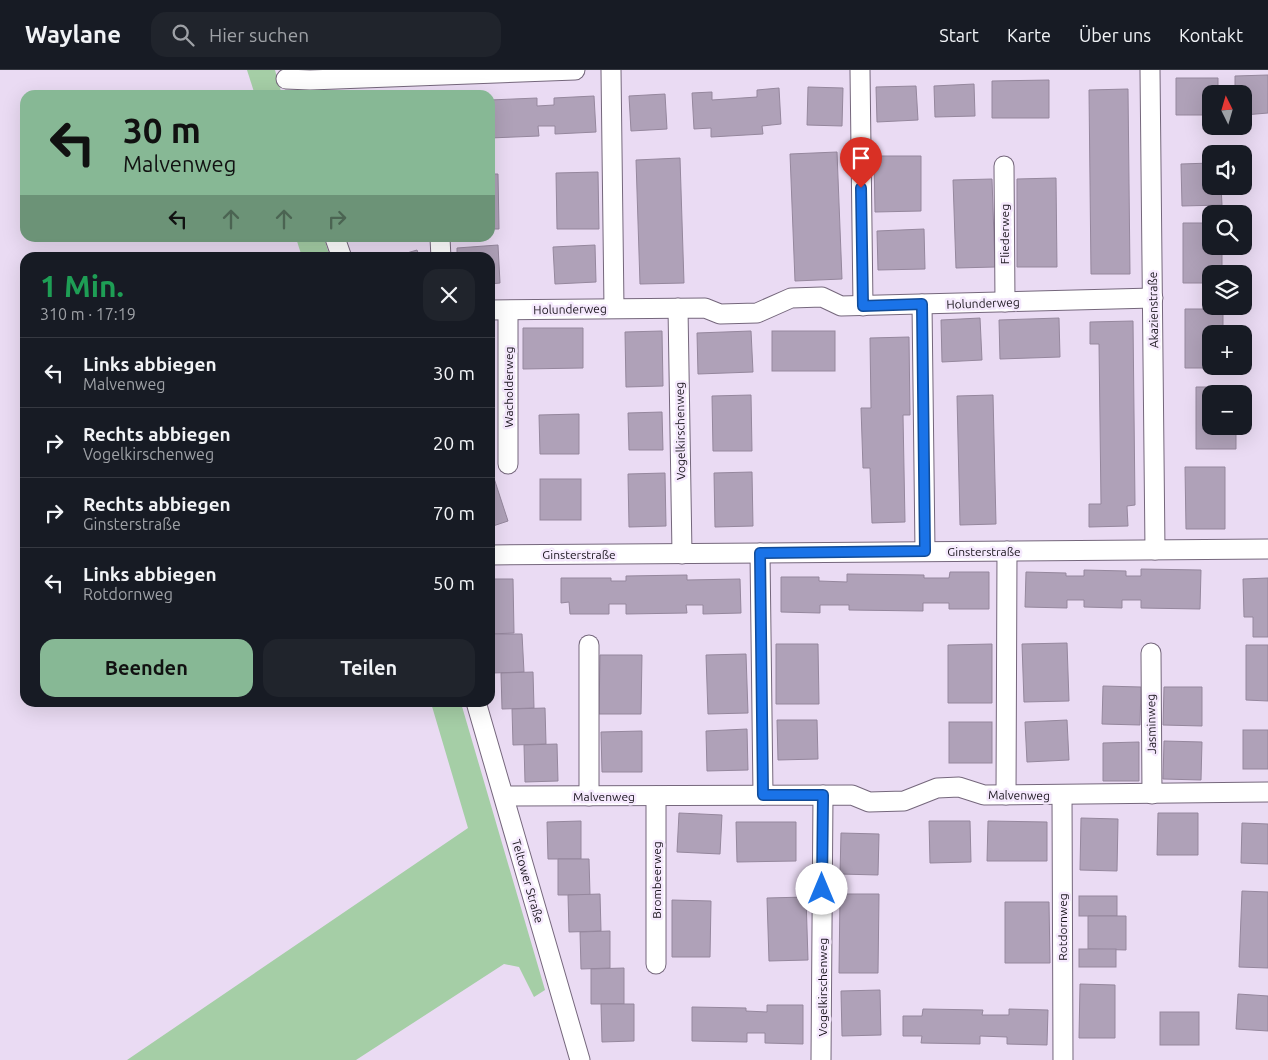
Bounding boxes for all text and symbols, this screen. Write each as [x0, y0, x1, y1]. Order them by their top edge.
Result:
search box [151, 12, 501, 57]
text: Waylane [25, 21, 121, 48]
icon: search [169, 21, 197, 49]
text: Hier suchen [209, 24, 309, 46]
text: Start [939, 25, 979, 45]
text: Karte [1007, 25, 1051, 45]
text: Über uns [1079, 25, 1151, 45]
text: Kontakt [1179, 25, 1243, 45]
north arrow [1202, 85, 1252, 135]
map controls [1202, 85, 1252, 435]
icon: left [40, 110, 105, 175]
text: 30 m [123, 110, 201, 150]
pin [840, 137, 882, 188]
icon: arrive [847, 144, 875, 172]
button: sound [1202, 145, 1252, 195]
text: Malvenweg [123, 151, 236, 176]
street label: Fliederweg [998, 204, 1011, 264]
icon: left [164, 205, 192, 233]
icon: ahead [217, 205, 245, 233]
icon: ahead [270, 205, 298, 233]
icon: right [323, 205, 351, 233]
button: search [1202, 205, 1252, 255]
button: layers [1202, 265, 1252, 315]
text: 1 Min. [40, 269, 124, 303]
button: close [423, 269, 475, 321]
street label: Akazienstraße [1146, 272, 1160, 348]
street label: Holunderweg [946, 295, 1020, 311]
street label: Holunderweg [533, 302, 607, 316]
text: 310 m · 17:19 [40, 305, 136, 323]
button: + [1202, 325, 1252, 375]
street label: Wacholderweg [502, 347, 515, 427]
text: Links abbiegen [83, 353, 217, 375]
icon: left [40, 359, 68, 387]
text: 30 m [433, 362, 475, 384]
text: Malvenweg [83, 375, 165, 393]
street label: Vogelkirschenweg [673, 382, 687, 480]
button: − [1202, 385, 1252, 435]
text: Rechts abbiegen [83, 423, 231, 445]
icon: right [40, 429, 68, 457]
text: 20 m [433, 432, 475, 454]
text: Vogelkirschenweg [83, 445, 214, 463]
text: Rechts abbiegen [83, 493, 231, 515]
icon: right [40, 499, 68, 527]
text: 70 m [433, 502, 475, 524]
text: Ginsterstraße [83, 515, 181, 533]
street label: Ginsterstraße [947, 545, 1021, 558]
street label: Ginsterstraße [542, 548, 616, 561]
text: Links abbiegen [83, 563, 217, 585]
icon: left [40, 569, 68, 597]
text: 50 m [433, 572, 475, 594]
text: Rotdornweg [83, 585, 173, 603]
button: Beenden [40, 639, 253, 697]
button: Teilen [263, 639, 475, 697]
street label: Jasminweg [1144, 694, 1158, 754]
street label: Malvenweg [988, 788, 1050, 802]
street label: Malvenweg [573, 790, 635, 803]
street label: Teltower Straße [510, 838, 546, 924]
street label: Brombeerweg [650, 841, 663, 919]
position arrow [795, 862, 847, 914]
street label: Rotdornweg [1056, 893, 1069, 961]
street label: Vogelkirschenweg [816, 938, 829, 1036]

